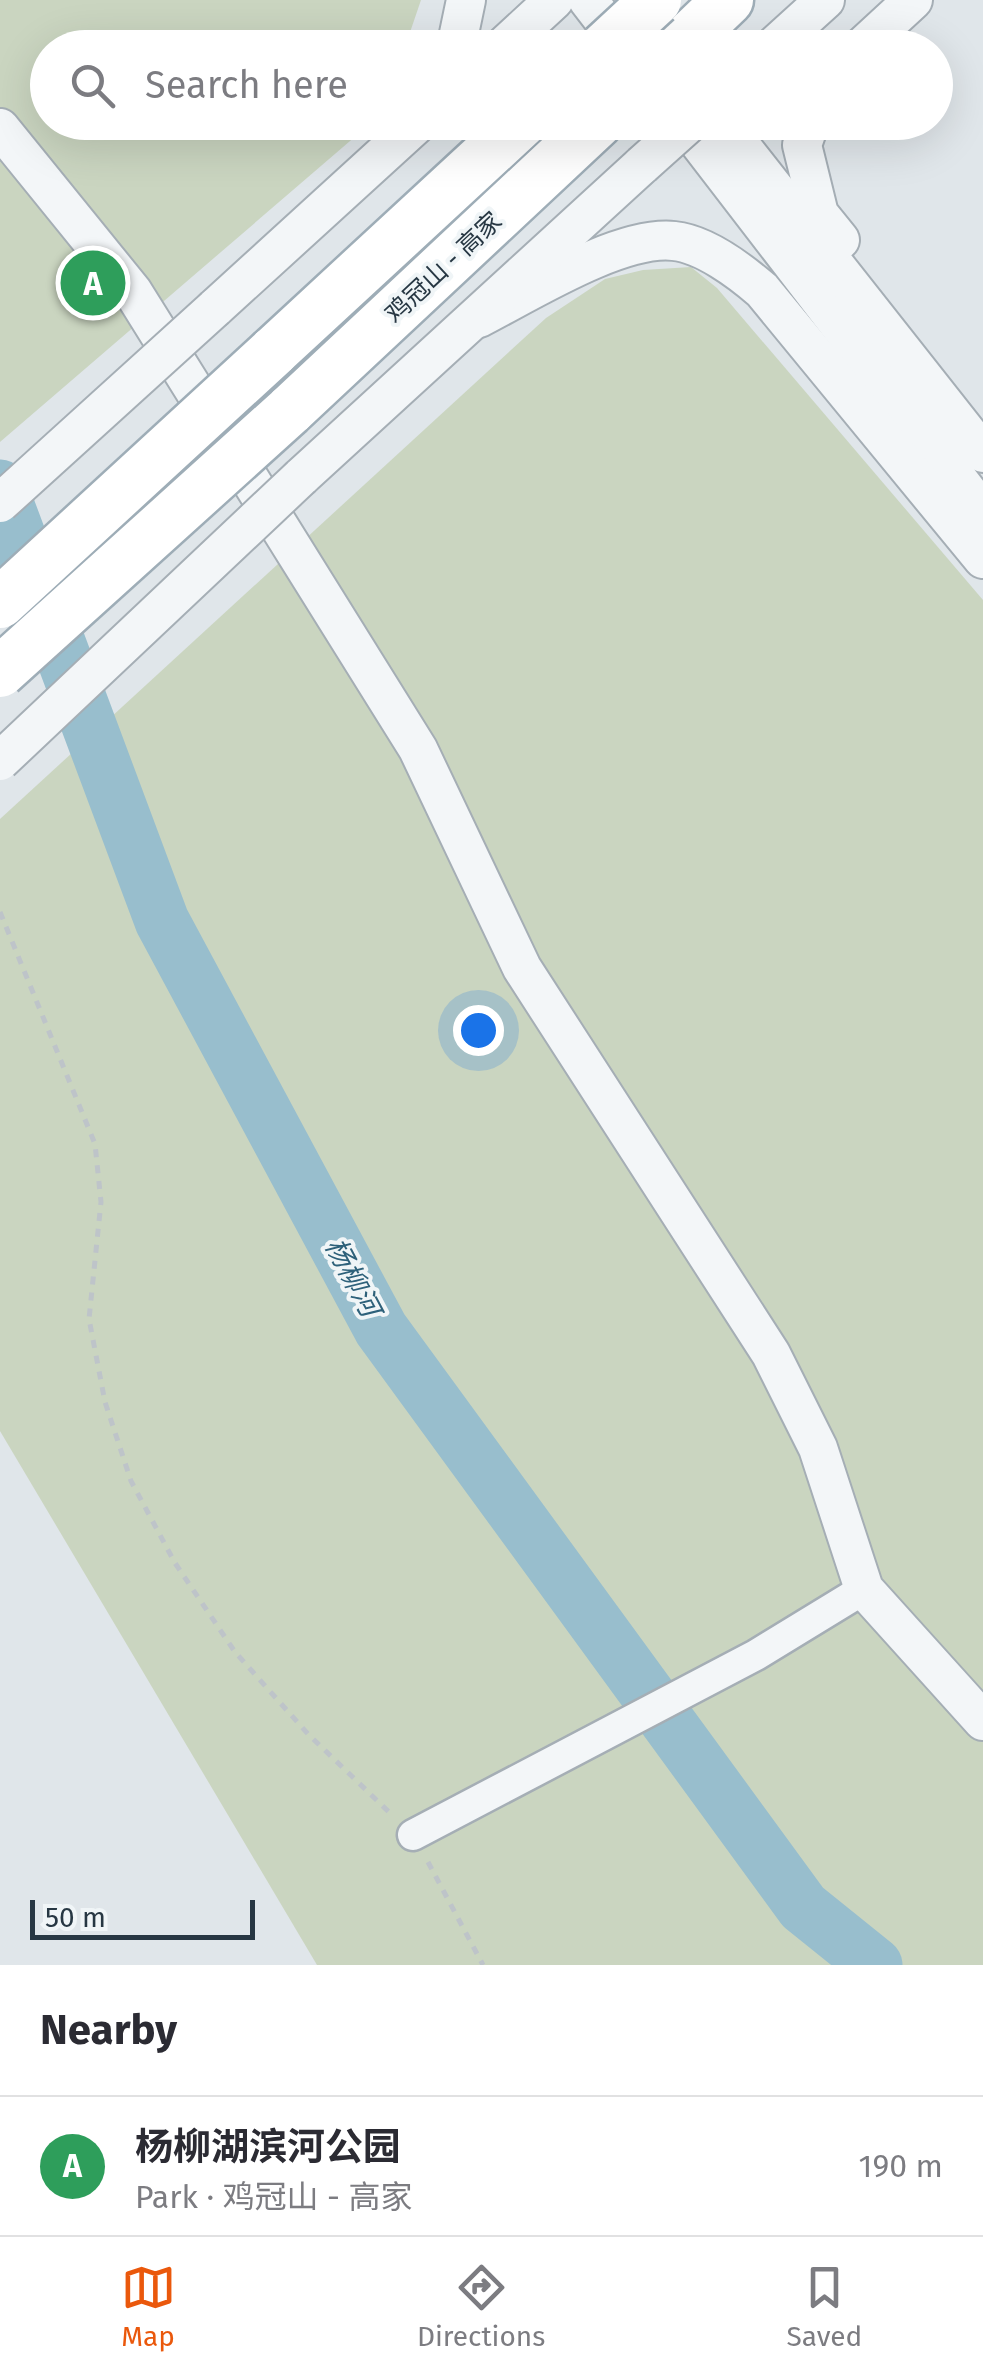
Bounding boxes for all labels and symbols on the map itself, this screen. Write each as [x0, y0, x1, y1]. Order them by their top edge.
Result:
street label: 鸡冠山 - 高家 [379, 206, 508, 329]
pin: A [61, 246, 126, 320]
your location [453, 1005, 504, 1056]
water label: 杨柳河 [318, 1232, 389, 1326]
scale bar [30, 1895, 255, 1940]

